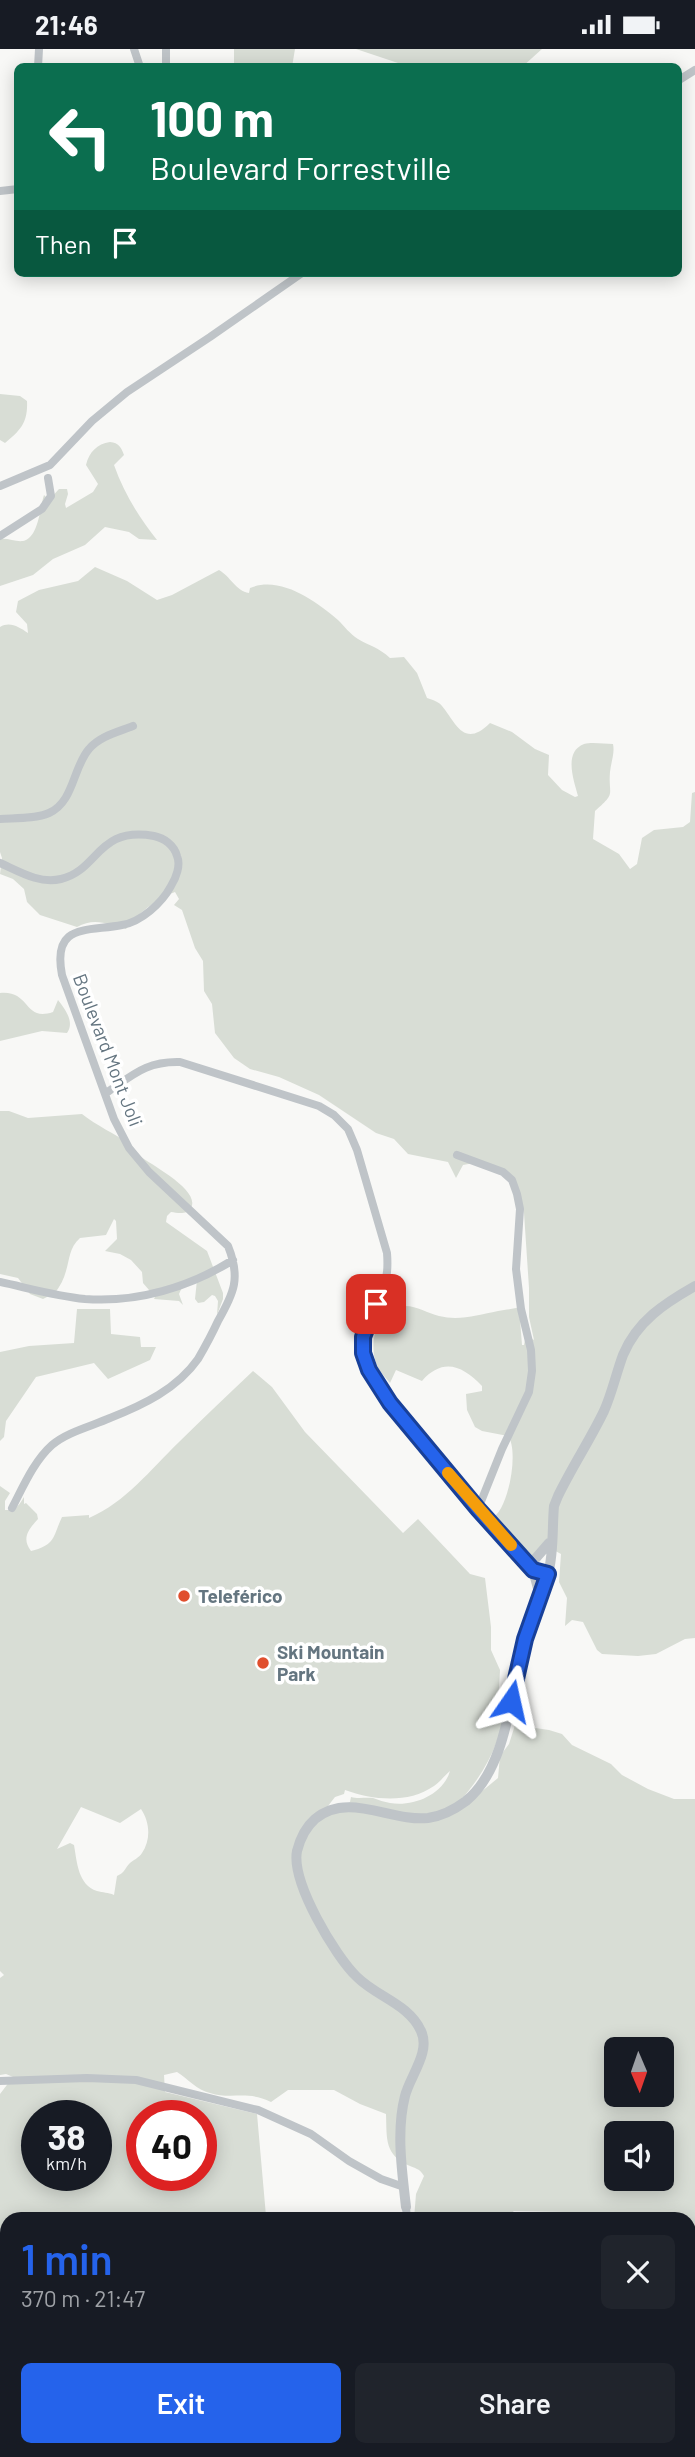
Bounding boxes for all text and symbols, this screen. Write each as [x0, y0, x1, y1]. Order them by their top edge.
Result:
text: 21:46 [35, 9, 98, 40]
text: 100 m [150, 88, 274, 147]
icon: left [35, 91, 126, 182]
text: Boulevard Forrestville [150, 148, 452, 186]
icon: arrive [106, 224, 144, 262]
text: Then [35, 228, 92, 259]
street label: Boulevard Mont Joli [69, 970, 148, 1129]
pin [346, 1274, 406, 1334]
icon: arrive [357, 1285, 395, 1323]
place label: Teleférico [198, 1584, 283, 1607]
marker: Teleférico [176, 1588, 192, 1604]
place label: Ski Mountain Park [277, 1640, 384, 1685]
marker: Ski Mountain Park [255, 1655, 271, 1671]
position arrow [474, 1664, 548, 1738]
north arrow [604, 2037, 674, 2107]
map controls [604, 2037, 674, 2191]
speed limit sign: 40 [126, 2100, 217, 2191]
text: 38 [48, 2115, 85, 2157]
button: sound [604, 2121, 674, 2191]
text: km/h [46, 2152, 87, 2174]
text: 1 min [21, 2233, 113, 2283]
button: close [601, 2235, 675, 2309]
text: 370 m · 21:47 [21, 2284, 145, 2312]
button: Exit [21, 2363, 341, 2443]
button: Share [355, 2363, 675, 2443]

